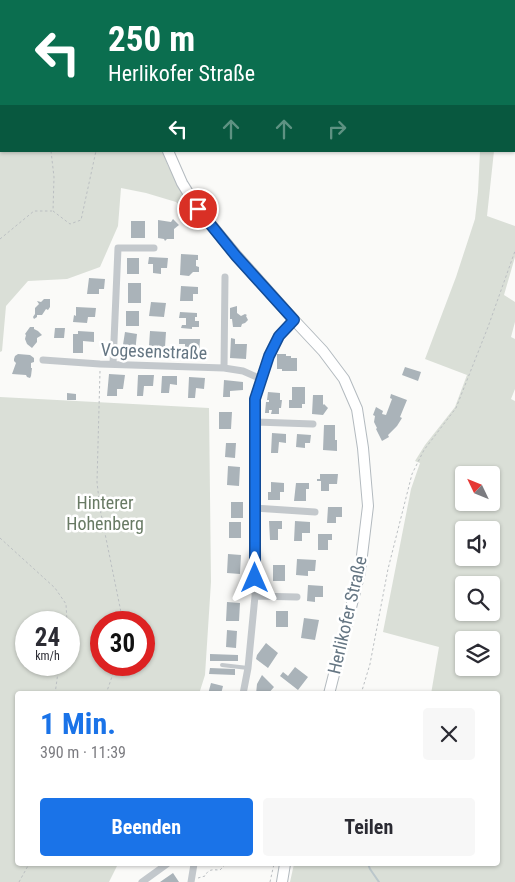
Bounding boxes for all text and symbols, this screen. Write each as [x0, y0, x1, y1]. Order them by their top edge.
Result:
text: 250 m [108, 19, 195, 60]
icon: left [25, 20, 90, 85]
text: Herlikofer Straße [108, 61, 255, 86]
icon: left [164, 115, 192, 143]
icon: ahead [217, 115, 245, 143]
icon: ahead [270, 115, 298, 143]
icon: right [323, 115, 351, 143]
pin [177, 188, 219, 230]
icon: arrive [184, 195, 212, 223]
street label: Vogesenstraße [100, 339, 208, 363]
north arrow [455, 466, 500, 511]
map controls [455, 466, 500, 676]
park label: Hinterer Hohenberg [66, 492, 144, 534]
button: sound [455, 521, 500, 566]
position arrow [228, 551, 280, 603]
street label: Herlikofer Straße [323, 554, 371, 676]
button: search [455, 576, 500, 621]
speed limit sign: 30 [90, 611, 155, 676]
text: 24 [35, 623, 60, 652]
button: layers [455, 631, 500, 676]
text: km/h [35, 649, 60, 663]
text: 1 Min. [40, 706, 116, 741]
button: close [423, 708, 475, 760]
text: 390 m · 11:39 [40, 743, 126, 762]
button: Beenden [40, 798, 253, 856]
button: Teilen [263, 798, 475, 856]

